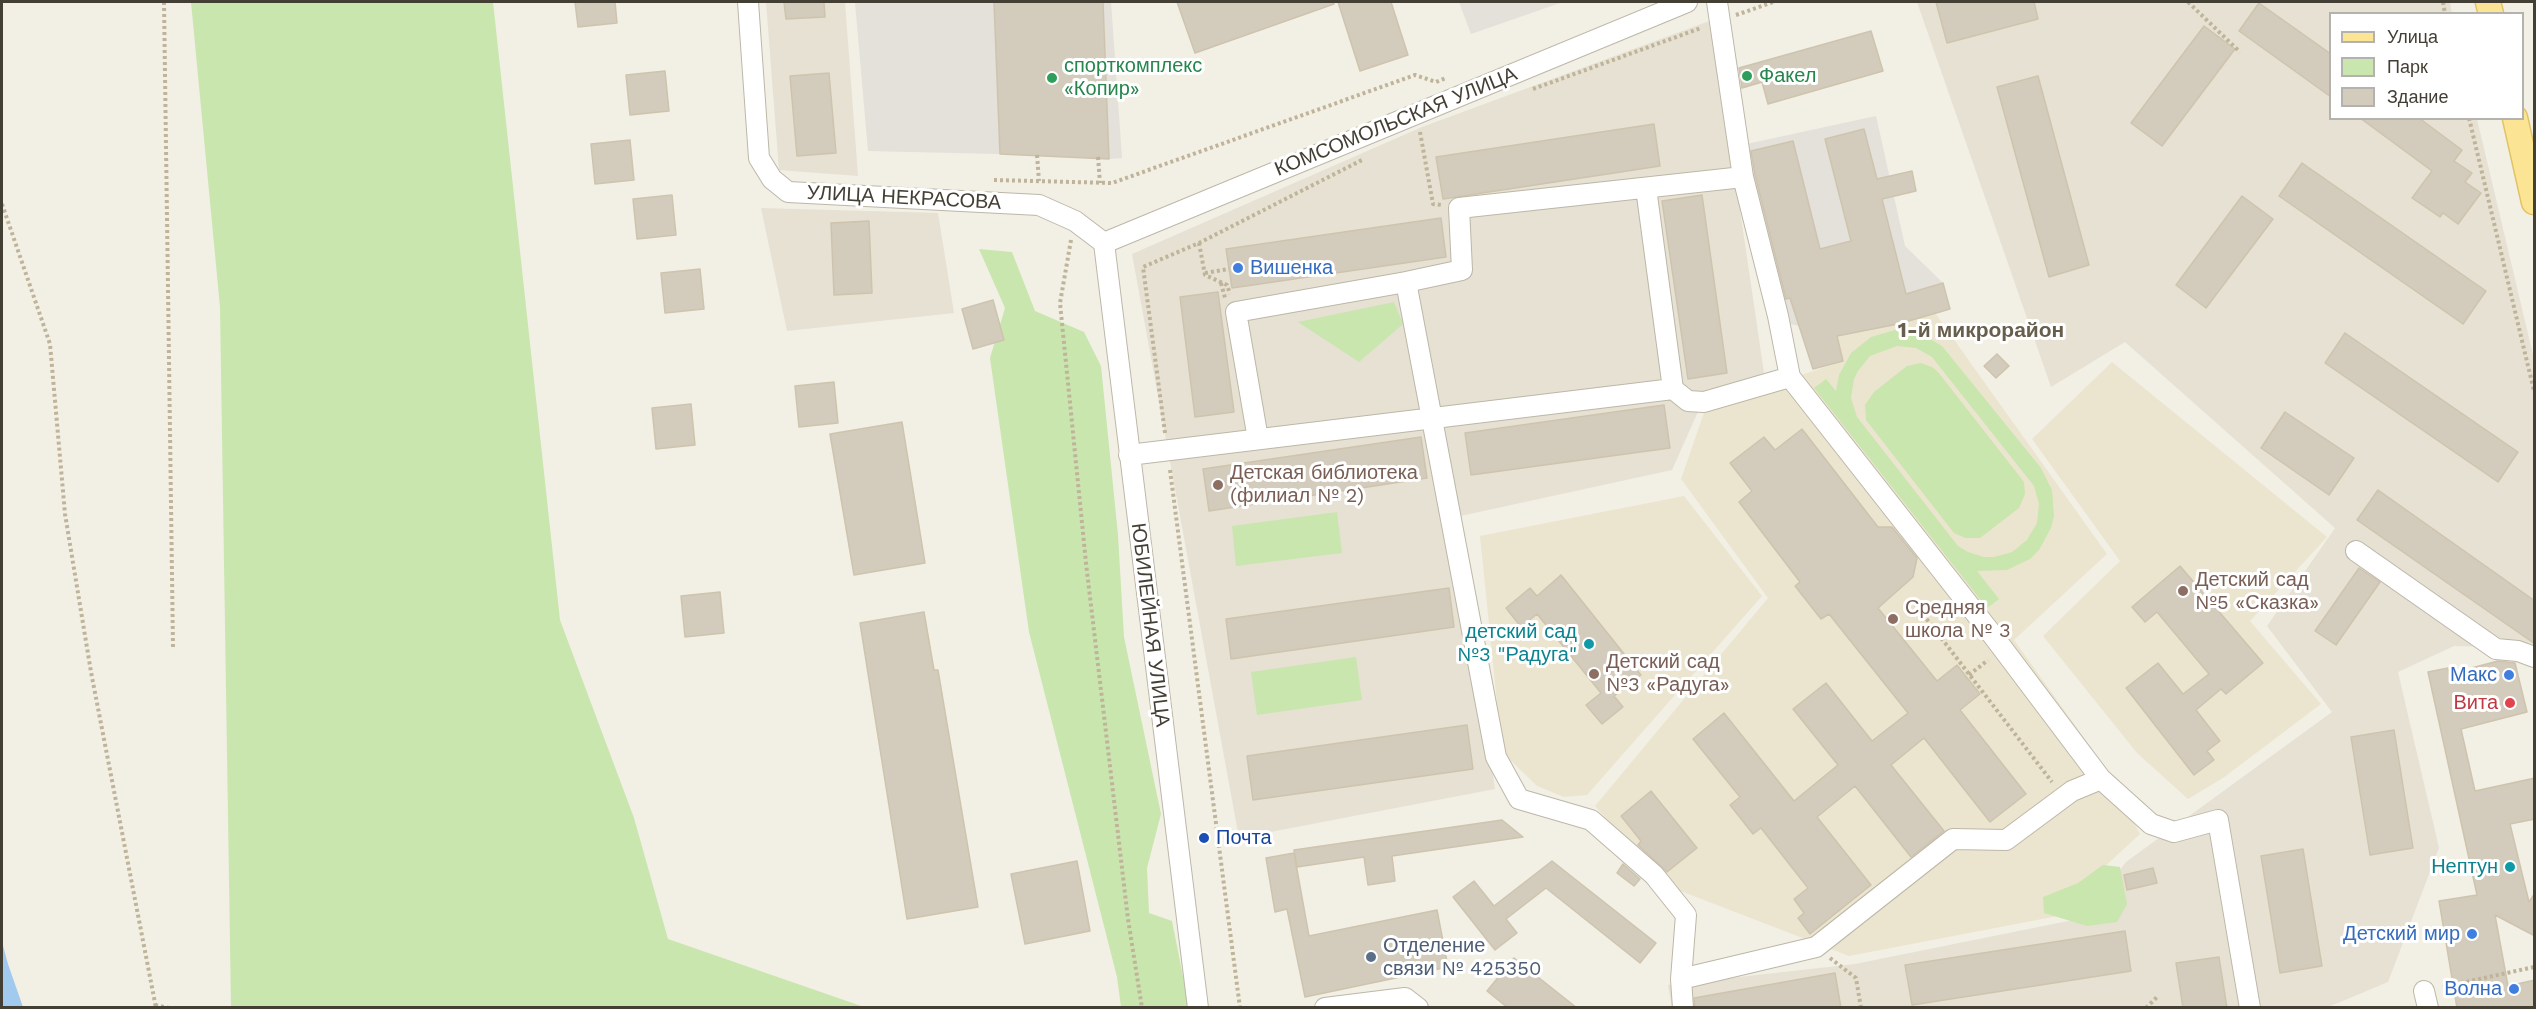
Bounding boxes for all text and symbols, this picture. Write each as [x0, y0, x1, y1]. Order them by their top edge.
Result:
legend [2329, 12, 2524, 120]
text: Улица [2387, 26, 2438, 47]
place label: спорткомплекс «Копир» [1064, 54, 1202, 101]
text: Парк [2387, 56, 2428, 77]
street label: КОМСОМОЛЬСКАЯ УЛИЦА [1271, 62, 1521, 182]
place label: Факел [1759, 64, 1816, 88]
marker: Факел [1740, 69, 1754, 83]
marker: спорткомплекс «Копир» [1045, 71, 1059, 85]
text: Здание [2387, 86, 2448, 107]
street label: УЛИЦА НЕКРАСОВА [806, 181, 1002, 215]
place label: Вишенка [1250, 256, 1333, 280]
marker: Вишенка [1231, 261, 1245, 275]
district label: 1-й микрорайон [1898, 318, 2064, 344]
place label: Детская библиотека (филиал № 2) [1230, 461, 1418, 508]
marker: Детская библиотека (филиал № 2) [1211, 478, 1225, 492]
street label: ЮБИЛЕЙНАЯ УЛИЦА [1126, 522, 1174, 728]
place label: Детский сад №5 «Сказка» [2195, 568, 2319, 615]
marker: Детский сад №5 «Сказка» [2176, 584, 2190, 598]
place label: Средняя школа № 3 [1905, 596, 2011, 643]
marker: Средняя школа № 3 [1886, 612, 1900, 626]
place label: детский сад №3 "Радуга" [1457, 620, 1577, 667]
marker: детский сад №3 "Радуга" [1582, 637, 1596, 651]
place label: Детский сад №3 «Радуга» [1606, 650, 1730, 697]
place label: Макс [2450, 663, 2497, 687]
marker: Детский сад №3 «Радуга» [1587, 667, 1601, 681]
marker: Макс [2502, 668, 2516, 682]
place label: Вита [2453, 691, 2498, 715]
marker: Вита [2503, 696, 2517, 710]
place label: Почта [1216, 826, 1272, 850]
marker: Почта [1197, 831, 1211, 845]
place label: Нептун [2431, 855, 2498, 879]
marker: Нептун [2503, 860, 2517, 874]
place label: Детский мир [2343, 922, 2460, 946]
marker: Детский мир [2465, 927, 2479, 941]
place label: Отделение связи № 425350 [1383, 934, 1541, 981]
marker: Отделение связи № 425350 [1364, 950, 1378, 964]
place label: Волна [2444, 977, 2502, 1001]
marker: Волна [2507, 982, 2521, 996]

